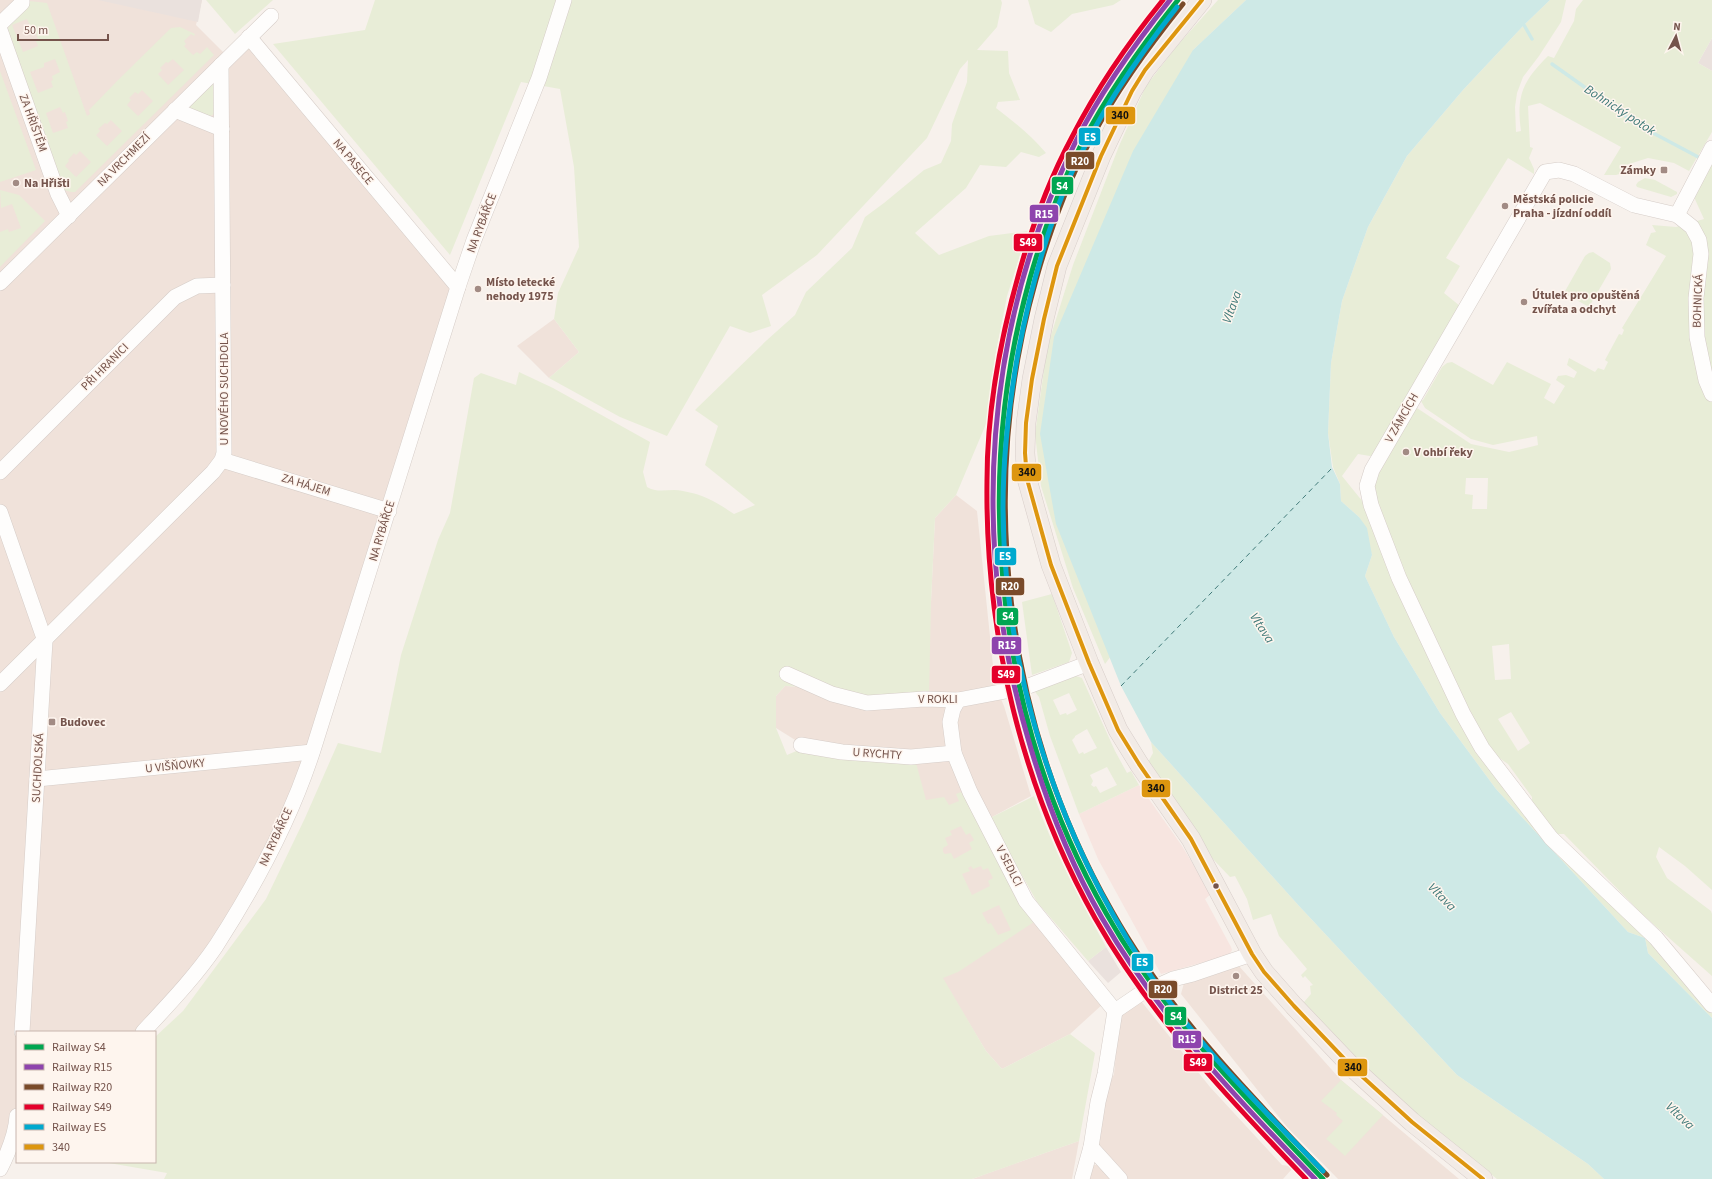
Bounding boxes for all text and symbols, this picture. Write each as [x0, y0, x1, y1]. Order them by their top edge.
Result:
scale bar [18, 16, 108, 42]
north arrow [1656, 16, 1696, 56]
text: N [1673, 19, 1681, 34]
text: 50 m [24, 22, 48, 39]
water label: Bohnický potok [1581, 80, 1660, 140]
street label: ZA HŘIŠTĚM [15, 92, 51, 154]
line badge: 340 [1105, 106, 1136, 125]
text: 340 [1111, 108, 1129, 123]
line badge: ES [1078, 127, 1101, 146]
street label: NA VRCHMEZÍ [94, 129, 155, 190]
text: ES [1084, 130, 1096, 145]
street label: NA PASECE [329, 135, 377, 189]
line badge: R20 [1065, 151, 1095, 170]
text: R20 [1071, 154, 1089, 169]
place label: Zámky [1620, 162, 1657, 179]
marker: Zámky [1659, 165, 1669, 175]
place label: Na Hřišti [24, 175, 70, 192]
line badge: S4 [1051, 176, 1074, 195]
marker: Na Hřišti [11, 178, 21, 188]
text: S4 [1056, 179, 1068, 194]
street label: NA RYBÁŘCE [463, 191, 501, 255]
place label: Městská policie Praha - jízdní oddíl [1513, 191, 1612, 222]
marker: Městská policie Praha - jízdní oddíl [1500, 201, 1510, 211]
line badge: R15 [1029, 204, 1059, 223]
text: R15 [1035, 207, 1053, 222]
line badge: S49 [1013, 233, 1043, 252]
text: S49 [1019, 235, 1037, 250]
street label: BOHNICKÁ [1689, 273, 1707, 328]
place label: Místo letecké nehody 1975 [486, 274, 555, 305]
marker: Místo letecké nehody 1975 [473, 284, 483, 294]
place label: Útulek pro opuštěná zvířata a odchyt [1532, 287, 1640, 318]
water label: Vltava [1218, 288, 1246, 326]
marker: Útulek pro opuštěná zvířata a odchyt [1519, 297, 1529, 307]
street label: U NOVÉHO SUCHDOLA [216, 332, 233, 446]
street label: PŘI HRANICI [77, 339, 133, 395]
street label: V ZÁMCÍCH [1381, 390, 1423, 446]
place label: V ohbí řeky [1413, 444, 1474, 461]
marker: V ohbí řeky [1401, 447, 1411, 457]
line badge: 340 [1011, 463, 1042, 482]
text: 340 [1018, 465, 1036, 480]
street label: ZA HÁJEM [279, 469, 333, 501]
street label: NA RYBÁŘCE [365, 498, 399, 564]
line badge: ES [994, 547, 1017, 566]
text: ES [999, 549, 1011, 564]
line badge: R20 [995, 577, 1025, 596]
text: R20 [1001, 579, 1019, 594]
line badge: S4 [996, 607, 1019, 626]
text: S4 [1002, 609, 1014, 624]
water label: Vltava [1245, 609, 1279, 647]
line badge: R15 [991, 636, 1022, 655]
text: R15 [998, 638, 1016, 653]
line badge: S49 [991, 665, 1021, 684]
text: S49 [997, 667, 1015, 682]
street label: V ROKLI [918, 691, 958, 708]
place label: Budovec [60, 714, 106, 731]
marker: Budovec [47, 717, 57, 727]
street label: SUCHDOLSKÁ [28, 732, 48, 803]
street label: U RYCHTY [852, 744, 902, 764]
street label: U VIŠŇOVKY [144, 754, 206, 778]
line badge: 340 [1141, 779, 1171, 798]
text: 340 [1147, 781, 1165, 796]
street label: NA RYBÁŘCE [255, 805, 297, 869]
street label: V SEDLCI [991, 842, 1027, 890]
water label: Vltava [1424, 879, 1460, 915]
unlabelled marker [1211, 881, 1221, 891]
line badge: ES [1131, 953, 1154, 972]
text: ES [1136, 955, 1148, 970]
marker: District 25 [1231, 971, 1241, 981]
line badge: R20 [1148, 980, 1178, 999]
text: R20 [1154, 982, 1172, 997]
place label: District 25 [1209, 982, 1263, 999]
line badge: S4 [1164, 1006, 1187, 1026]
text: S4 [1170, 1009, 1182, 1024]
line badge: R15 [1172, 1030, 1202, 1049]
legend [16, 1031, 156, 1163]
text: R15 [1178, 1032, 1196, 1047]
text: Railway S4 [52, 1039, 106, 1056]
line badge: S49 [1183, 1053, 1213, 1072]
text: S49 [1189, 1055, 1207, 1070]
line badge: 340 [1337, 1058, 1368, 1077]
text: Railway R15 [52, 1059, 112, 1076]
text: 340 [1344, 1060, 1362, 1075]
text: Railway R20 [52, 1079, 112, 1096]
water label: Vltava [1662, 1098, 1698, 1134]
text: Railway S49 [52, 1099, 112, 1116]
text: Railway ES [52, 1119, 106, 1136]
text: 340 [52, 1139, 70, 1156]

